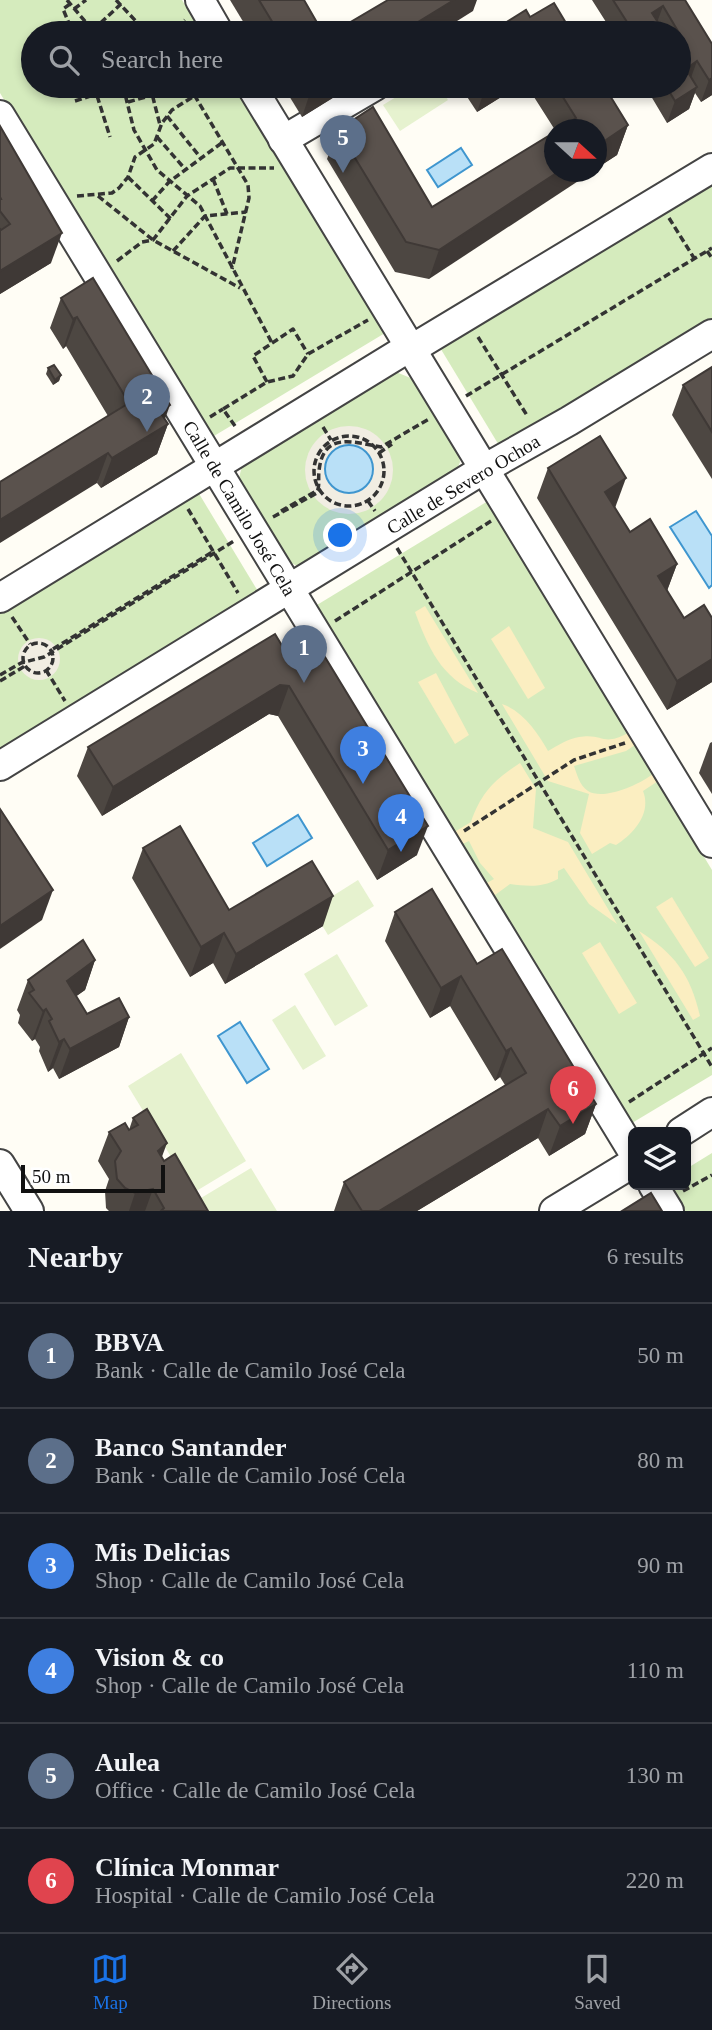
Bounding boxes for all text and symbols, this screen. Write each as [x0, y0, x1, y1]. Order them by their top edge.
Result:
search box [21, 21, 691, 98]
icon: search [45, 41, 83, 79]
text: Search here [101, 45, 223, 74]
pin: 5 [320, 115, 366, 173]
north arrow [544, 119, 607, 182]
pin: 2 [124, 374, 170, 432]
street label: Calle de Camilo José Cela [179, 417, 300, 600]
street label: Calle de Severo Ochoa [383, 430, 544, 538]
your location [323, 518, 357, 552]
pin: 1 [281, 625, 327, 683]
pin: 3 [340, 726, 386, 784]
pin: 4 [378, 794, 424, 852]
pin: 6 [550, 1066, 596, 1124]
map controls [628, 1127, 691, 1190]
button: layers [628, 1127, 691, 1190]
scale bar [21, 1162, 164, 1194]
text: 50 m [32, 1166, 71, 1187]
text: Nearby [28, 1240, 123, 1273]
text: 6 results [607, 1244, 684, 1269]
text: BBVA [95, 1328, 164, 1357]
text: 1 [45, 1343, 57, 1368]
text: 50 m [637, 1343, 684, 1368]
text: Bank · Calle de Camilo José Cela [95, 1358, 405, 1383]
text: Banco Santander [95, 1433, 286, 1462]
text: 2 [45, 1448, 57, 1473]
text: 80 m [637, 1448, 684, 1473]
text: Bank · Calle de Camilo José Cela [95, 1463, 405, 1488]
text: Mis Delicias [95, 1538, 230, 1567]
text: 3 [45, 1553, 57, 1578]
text: 90 m [637, 1553, 684, 1578]
text: Shop · Calle de Camilo José Cela [95, 1568, 404, 1593]
text: Vision & co [95, 1643, 224, 1672]
text: 4 [45, 1658, 57, 1683]
text: 110 m [627, 1658, 684, 1683]
text: Shop · Calle de Camilo José Cela [95, 1673, 404, 1698]
text: Aulea [95, 1748, 160, 1777]
text: 5 [45, 1763, 57, 1788]
text: 130 m [626, 1763, 684, 1788]
text: Office · Calle de Camilo José Cela [95, 1778, 415, 1803]
text: Clínica Monmar [95, 1853, 279, 1882]
text: 6 [45, 1868, 57, 1893]
text: 220 m [626, 1868, 684, 1893]
text: Hospital · Calle de Camilo José Cela [95, 1883, 435, 1908]
tab: Map [91, 1950, 129, 2014]
tab: Directions [312, 1950, 391, 2014]
tab: Saved [574, 1950, 621, 2014]

